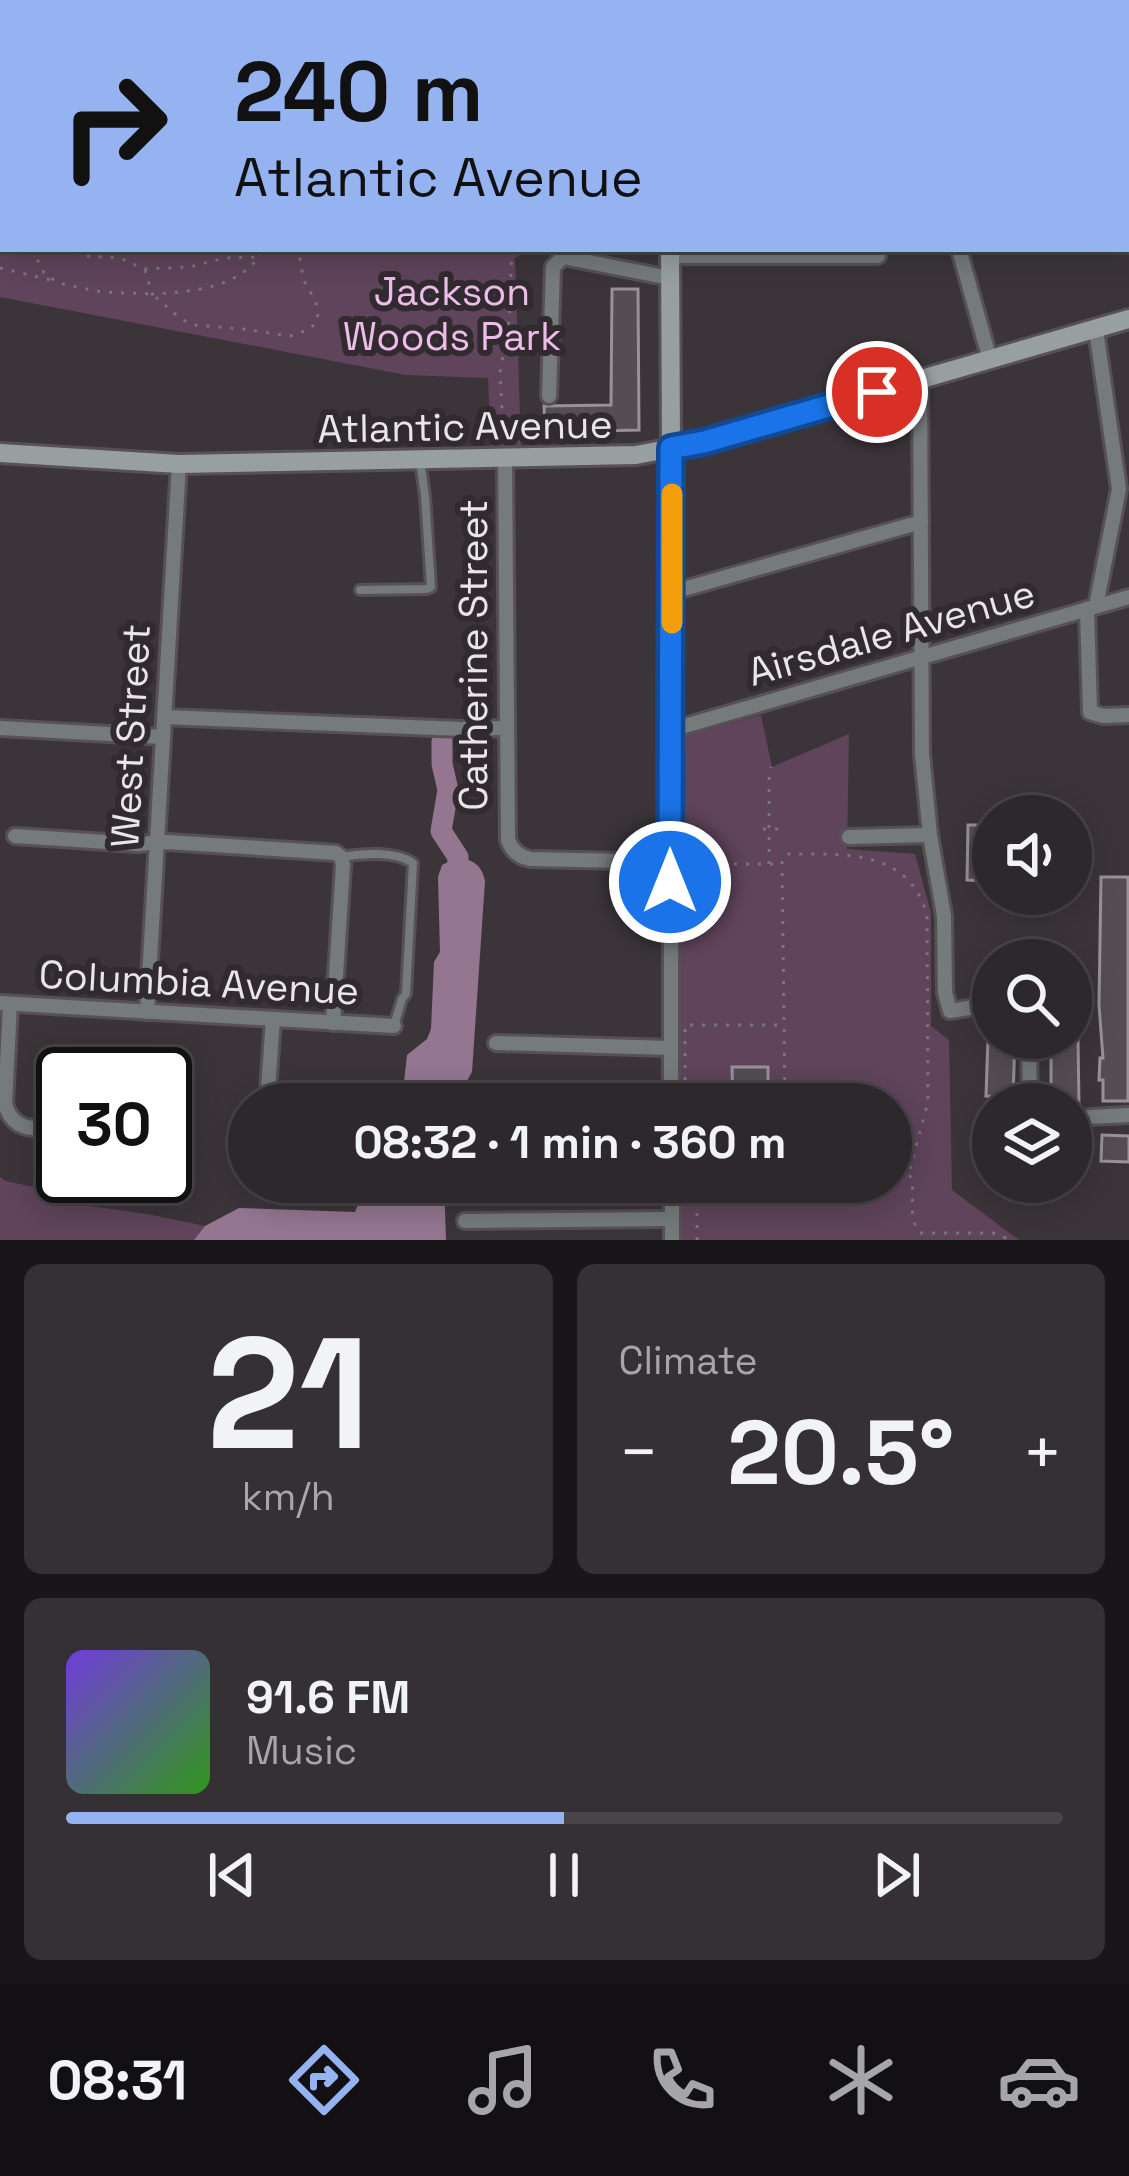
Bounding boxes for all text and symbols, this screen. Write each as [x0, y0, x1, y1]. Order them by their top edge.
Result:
text: 240 m [234, 38, 483, 146]
icon: right [36, 48, 192, 204]
text: Atlantic Avenue [234, 143, 643, 212]
park label: Jackson Woods Park [343, 267, 561, 361]
pin [826, 341, 928, 443]
icon: arrive [844, 359, 910, 425]
street label: Atlantic Avenue [317, 399, 613, 454]
street label: Catherine Street [449, 499, 498, 811]
street label: Airsdale Avenue [742, 568, 1040, 697]
street label: West Street [100, 623, 161, 849]
map controls [972, 795, 1092, 1203]
button: sound [972, 795, 1092, 915]
position arrow [607, 819, 733, 945]
button: search [972, 939, 1092, 1059]
street label: Columbia Avenue [38, 950, 360, 1015]
speed limit sign: 30 [36, 1047, 192, 1203]
button: layers [972, 1083, 1092, 1203]
text: 08:32 · 1 min · 360 m [353, 1114, 787, 1171]
text: 21 [207, 1294, 370, 1494]
text: Climate [619, 1336, 758, 1385]
text: 20.5° [727, 1395, 954, 1510]
text: − [619, 1410, 659, 1494]
text: + [1022, 1410, 1063, 1494]
text: km/h [242, 1472, 335, 1521]
text: 91.6 FM [246, 1669, 410, 1726]
text: Music [246, 1726, 357, 1775]
icon: previous [199, 1842, 265, 1908]
icon: pause [531, 1842, 597, 1908]
icon: next [864, 1842, 930, 1908]
icon: directions [282, 2038, 366, 2122]
icon: music [461, 2038, 545, 2122]
icon: phone [640, 2038, 724, 2122]
icon: climate [819, 2038, 903, 2122]
icon: car [997, 2038, 1081, 2122]
text: 08:31 [47, 2046, 187, 2115]

